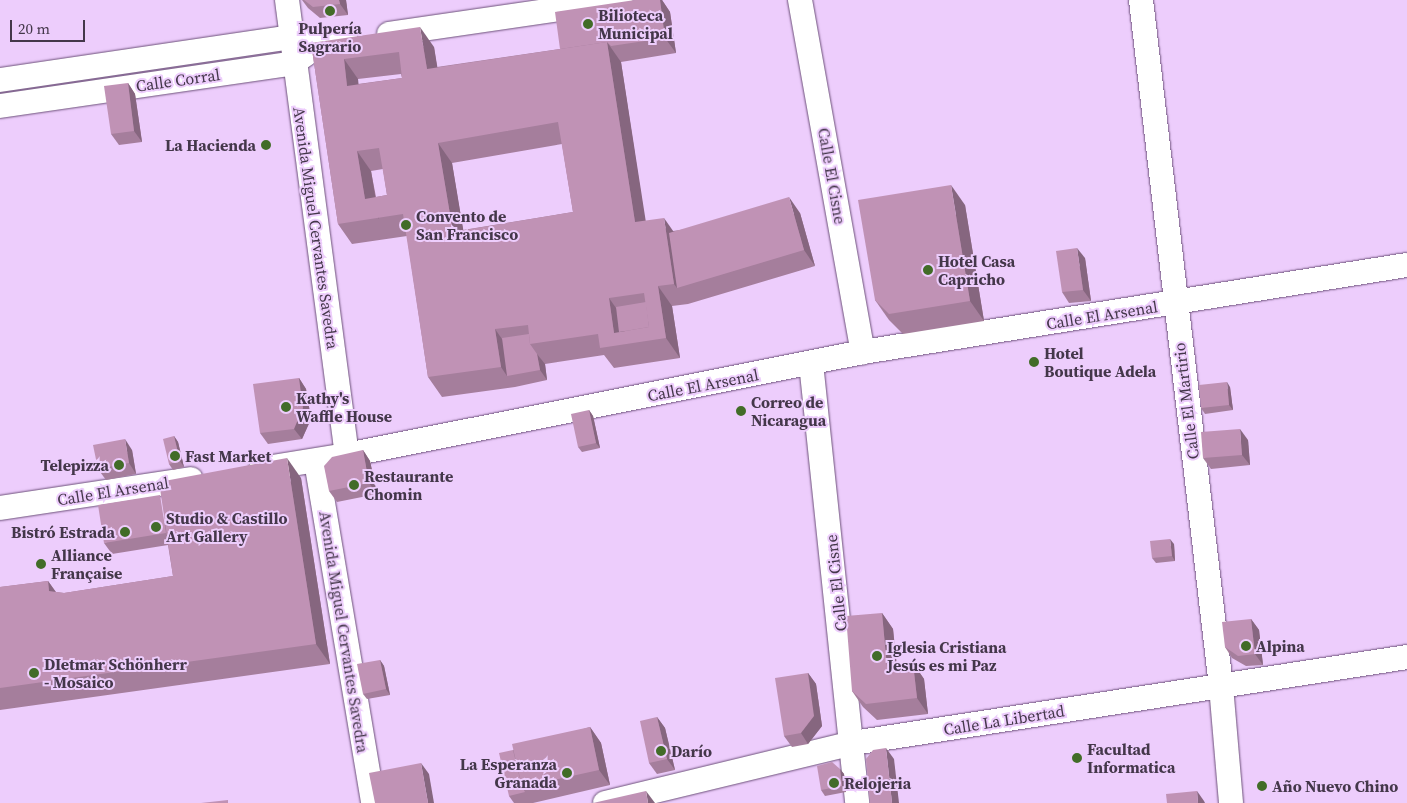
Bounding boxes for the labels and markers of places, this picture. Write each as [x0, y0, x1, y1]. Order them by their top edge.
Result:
marker: Pulpería Sagrario [324, 5, 336, 17]
place label: Bilioteca Municipal [598, 5, 673, 43]
place label: Pulpería Sagrario [298, 18, 362, 56]
marker: Bilioteca Municipal [582, 18, 594, 30]
place label: La Hacienda [165, 135, 256, 155]
marker: La Hacienda [260, 139, 272, 151]
place label: Convento de San Francisco [416, 206, 518, 244]
marker: Convento de San Francisco [400, 219, 412, 231]
place label: Hotel Casa Capricho [938, 251, 1015, 289]
marker: Hotel Casa Capricho [922, 264, 934, 276]
place label: Hotel Boutique Adela [1044, 343, 1156, 381]
marker: Hotel Boutique Adela [1028, 356, 1040, 368]
place label: Kathy's Waffle House [296, 388, 392, 426]
place label: Correo de Nicaragua [751, 392, 826, 430]
marker: Kathy's Waffle House [280, 401, 292, 413]
marker: Correo de Nicaragua [735, 405, 747, 417]
place label: Fast Market [185, 446, 271, 466]
marker: Fast Market [169, 450, 181, 462]
place label: Telepizza [41, 455, 109, 475]
marker: Telepizza [113, 459, 125, 471]
place label: Restaurante Chomin [364, 466, 453, 504]
marker: Restaurante Chomin [348, 479, 360, 491]
place label: Studio & Castillo Art Gallery [166, 508, 288, 546]
marker: Studio & Castillo Art Gallery [150, 521, 162, 533]
place label: Bistró Estrada [11, 522, 115, 542]
marker: Bistró Estrada [119, 526, 131, 538]
place label: Alliance Française [51, 545, 122, 583]
marker: Alliance Française [35, 558, 47, 570]
place label: Alpina [1256, 636, 1305, 656]
place label: Iglesia Cristiana Jesús es mi Paz [887, 637, 1007, 675]
marker: Alpina [1240, 640, 1252, 652]
marker: Iglesia Cristiana Jesús es mi Paz [871, 650, 883, 662]
place label: DIetmar Schönherr - Mosaico [44, 654, 187, 692]
marker: DIetmar Schönherr - Mosaico [28, 667, 40, 679]
place label: Facultad Informatica [1087, 739, 1175, 777]
place label: Darío [671, 741, 712, 761]
marker: Darío [655, 745, 667, 757]
marker: Facultad Informatica [1071, 752, 1083, 764]
place label: La Esperanza Granada [460, 754, 557, 792]
marker: La Esperanza Granada [561, 767, 573, 779]
place label: Relojeria [844, 773, 911, 793]
place label: Año Nuevo Chino [1272, 776, 1398, 796]
marker: Relojeria [828, 777, 840, 789]
marker: Año Nuevo Chino [1256, 780, 1268, 792]

